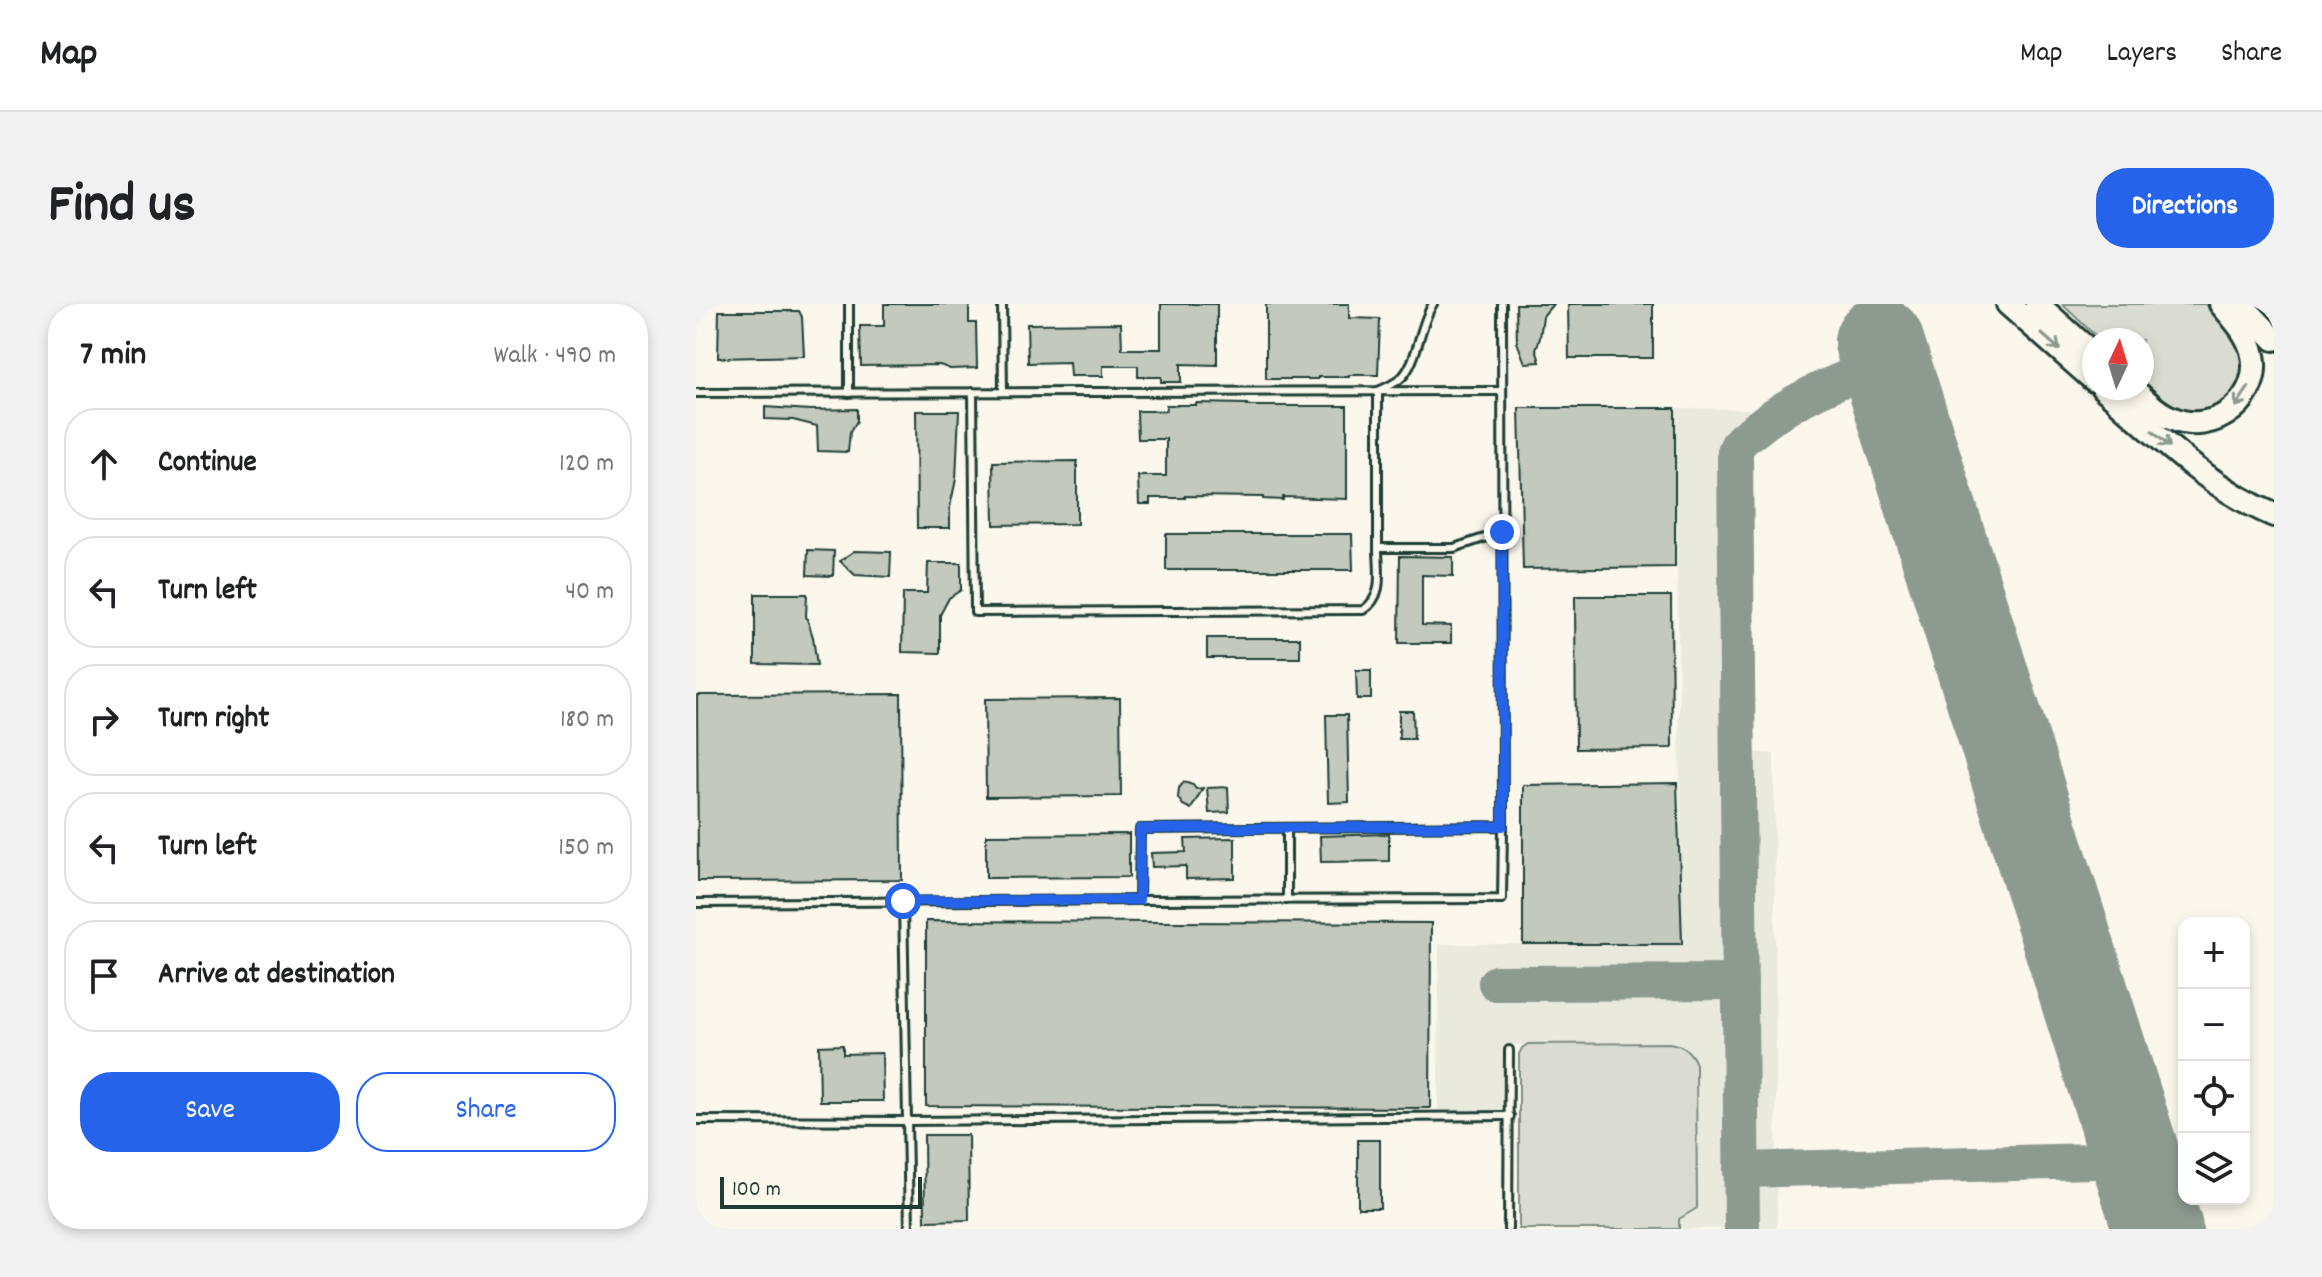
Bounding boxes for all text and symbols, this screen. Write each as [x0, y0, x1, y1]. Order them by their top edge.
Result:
text: Map [40, 28, 98, 83]
text: Map [2020, 35, 2063, 75]
text: Layers [2107, 35, 2177, 75]
text: Share [2221, 35, 2282, 75]
text: Find us [48, 168, 196, 248]
button: Directions [2096, 168, 2274, 248]
north arrow [2082, 328, 2154, 400]
text: 7 min [80, 332, 146, 381]
one-way arrow [2040, 333, 2060, 351]
text: Walk · 490 m [493, 338, 616, 375]
one-way arrow [2234, 386, 2250, 408]
one-way arrow [2151, 430, 2171, 448]
icon: ahead [82, 442, 126, 486]
text: Continue [158, 443, 257, 486]
text: 120 m [559, 446, 614, 483]
route end [1484, 514, 1520, 550]
icon: left [82, 570, 126, 614]
text: Turn left [158, 571, 257, 614]
text: 40 m [565, 574, 614, 611]
icon: right [82, 698, 126, 742]
text: Turn right [158, 699, 269, 742]
text: 180 m [560, 702, 614, 739]
icon: left [82, 826, 126, 870]
text: Turn left [158, 827, 257, 870]
text: 150 m [558, 830, 614, 867]
route start [885, 883, 921, 919]
map controls [2178, 917, 2250, 1205]
button: + [2178, 917, 2250, 989]
icon: arrive [82, 954, 126, 998]
text: Arrive at destination [158, 955, 395, 998]
button: − [2178, 989, 2250, 1061]
button: locate [2178, 1061, 2250, 1133]
button: Save [80, 1072, 340, 1152]
button: Share [356, 1072, 616, 1152]
button: layers [2178, 1133, 2250, 1205]
scale bar [720, 1173, 922, 1209]
text: 100 m [732, 1175, 781, 1206]

